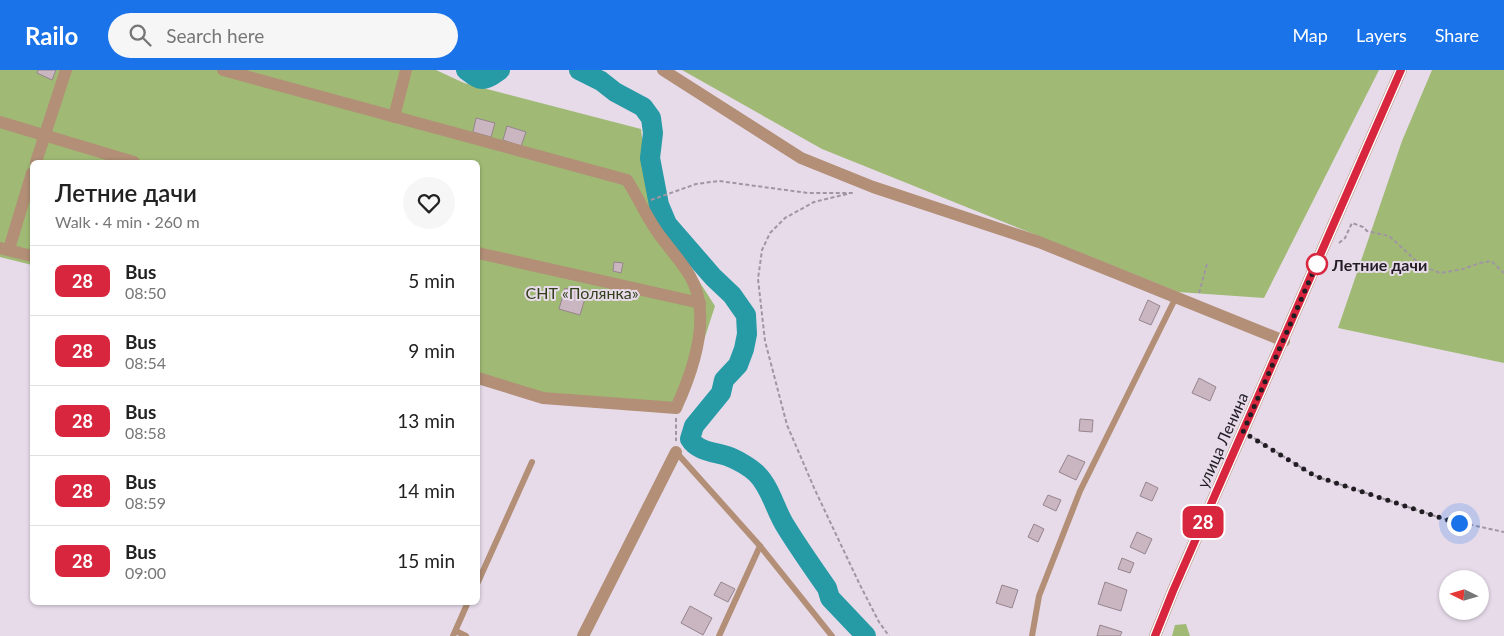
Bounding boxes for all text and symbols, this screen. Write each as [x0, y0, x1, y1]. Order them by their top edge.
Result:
search box [108, 13, 458, 58]
text: Railo [25, 21, 78, 50]
icon: search [126, 21, 154, 49]
text: Search here [166, 24, 264, 47]
text: Map [1292, 24, 1328, 46]
text: Layers [1356, 24, 1407, 46]
text: Share [1435, 24, 1479, 46]
button: heart [403, 177, 455, 229]
text: Летние дачи [55, 178, 197, 207]
text: Walk · 4 min · 260 m [55, 212, 200, 231]
marker: Летние дачи [1306, 253, 1328, 275]
place label: Летние дачи [1331, 255, 1427, 274]
text: Bus [125, 260, 156, 283]
text: 5 min [408, 269, 455, 292]
text: 28 [72, 270, 93, 292]
text: 08:50 [125, 283, 166, 302]
park label: СНТ «Полянка» [525, 283, 639, 302]
text: Bus [125, 330, 156, 353]
text: 9 min [408, 339, 455, 362]
text: 28 [72, 340, 93, 362]
text: 08:54 [125, 353, 166, 372]
street label: улица Ленина [1192, 389, 1252, 491]
text: Bus [125, 400, 156, 423]
text: 13 min [397, 409, 455, 432]
text: 28 [72, 410, 93, 432]
text: 08:58 [125, 423, 166, 442]
text: Bus [125, 470, 156, 493]
text: 14 min [397, 479, 455, 502]
text: 28 [72, 480, 93, 502]
text: 08:59 [125, 493, 166, 512]
line badge: 28 [1180, 506, 1226, 538]
text: 28 [1193, 511, 1213, 533]
your location [1447, 511, 1472, 536]
text: Bus [125, 540, 156, 563]
text: 15 min [397, 549, 455, 572]
text: 28 [72, 550, 93, 572]
text: 09:00 [125, 563, 166, 582]
north arrow [1439, 570, 1489, 620]
map controls [1439, 570, 1489, 620]

